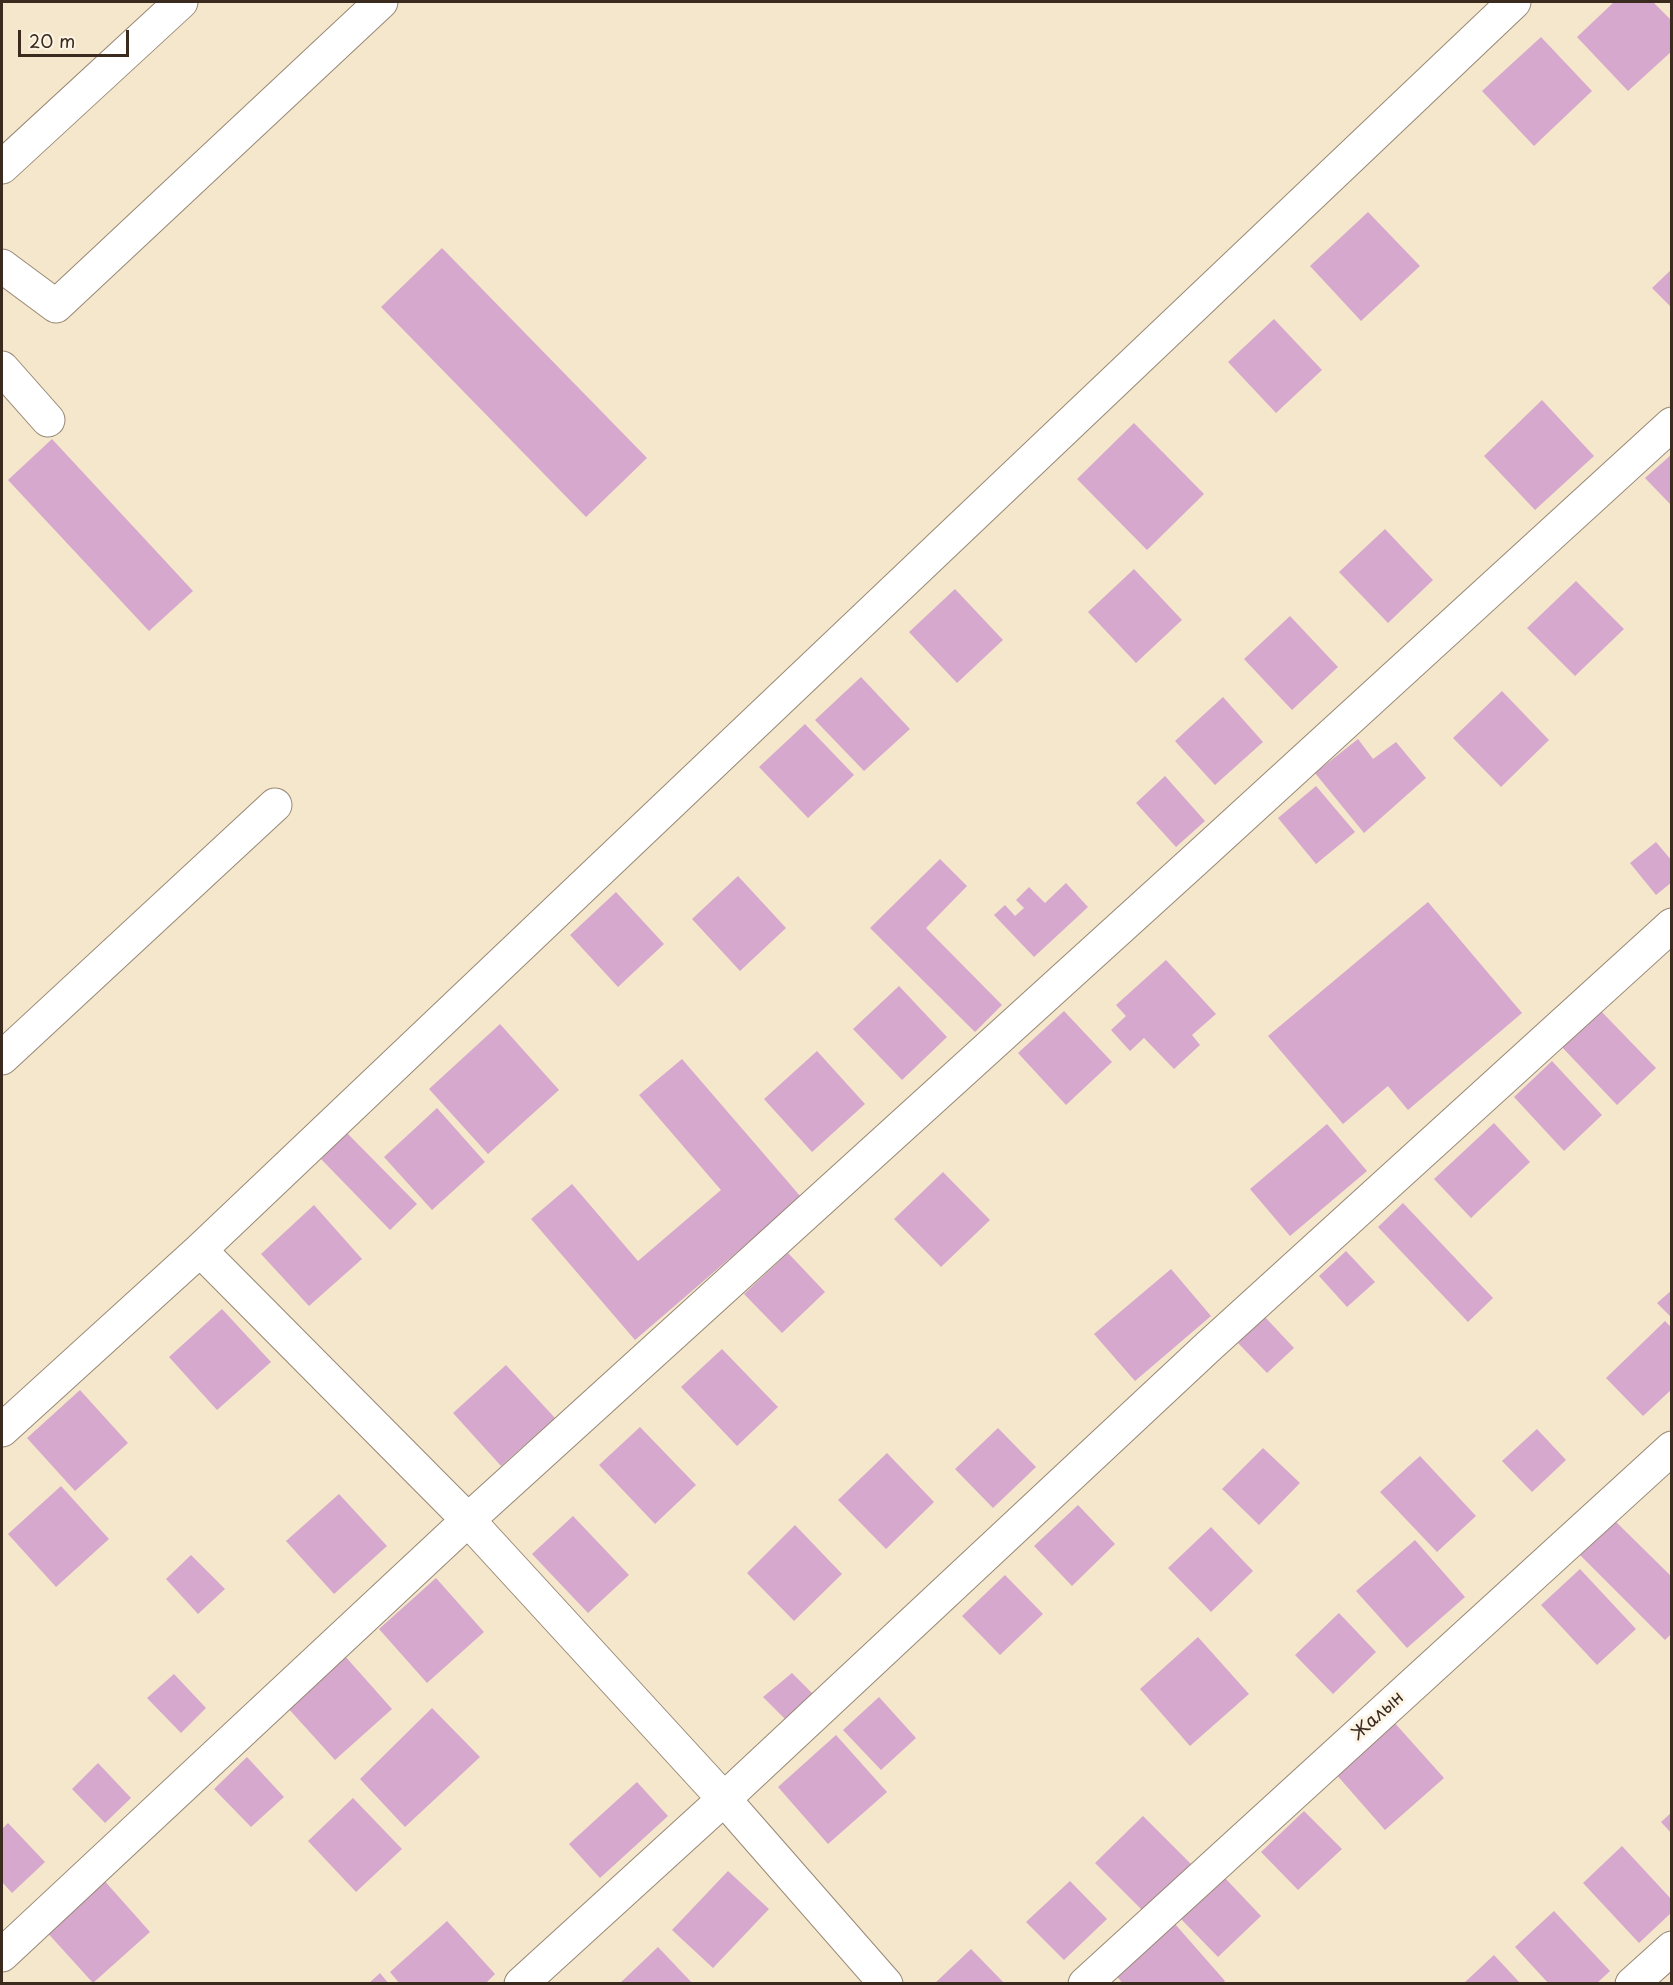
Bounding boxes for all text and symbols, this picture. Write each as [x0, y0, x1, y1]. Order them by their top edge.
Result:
scale bar [21, 18, 132, 56]
text: 20 m [29, 27, 75, 54]
street label: Жалын [1347, 1687, 1409, 1745]

